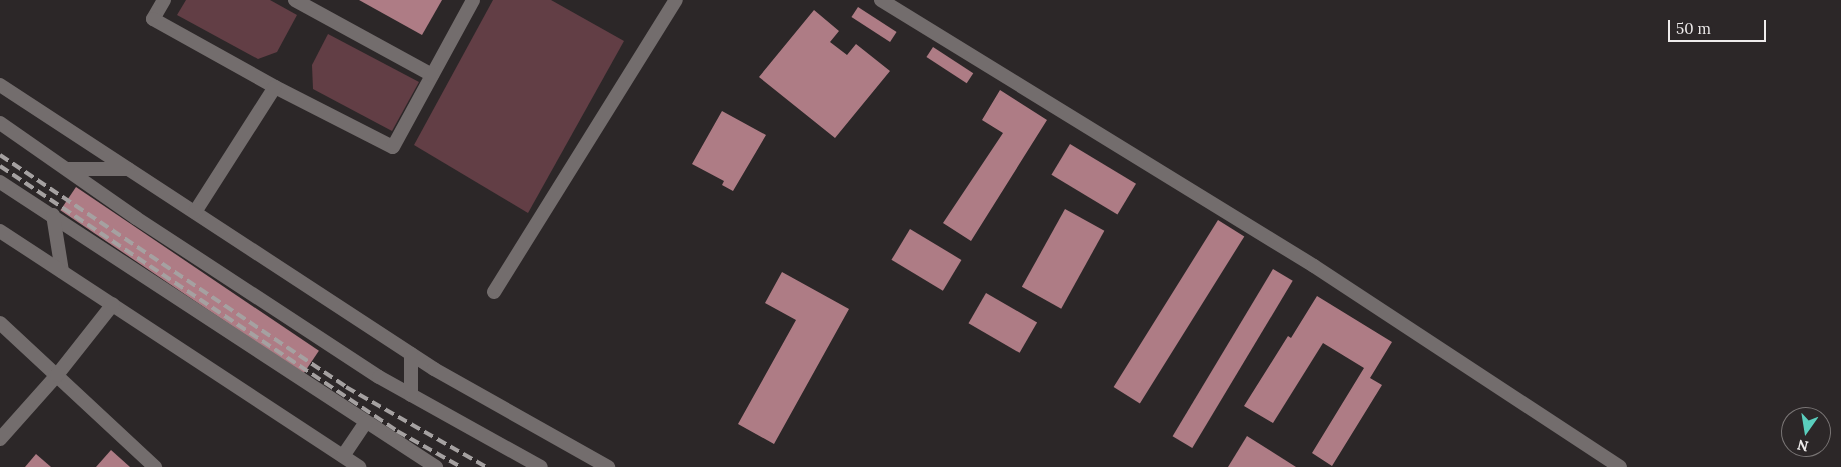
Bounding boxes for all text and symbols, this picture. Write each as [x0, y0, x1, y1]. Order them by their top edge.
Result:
scale bar [1671, 10, 1768, 42]
text: 50 m [1676, 19, 1711, 38]
north arrow [1781, 407, 1831, 457]
text: N [1796, 436, 1810, 456]

